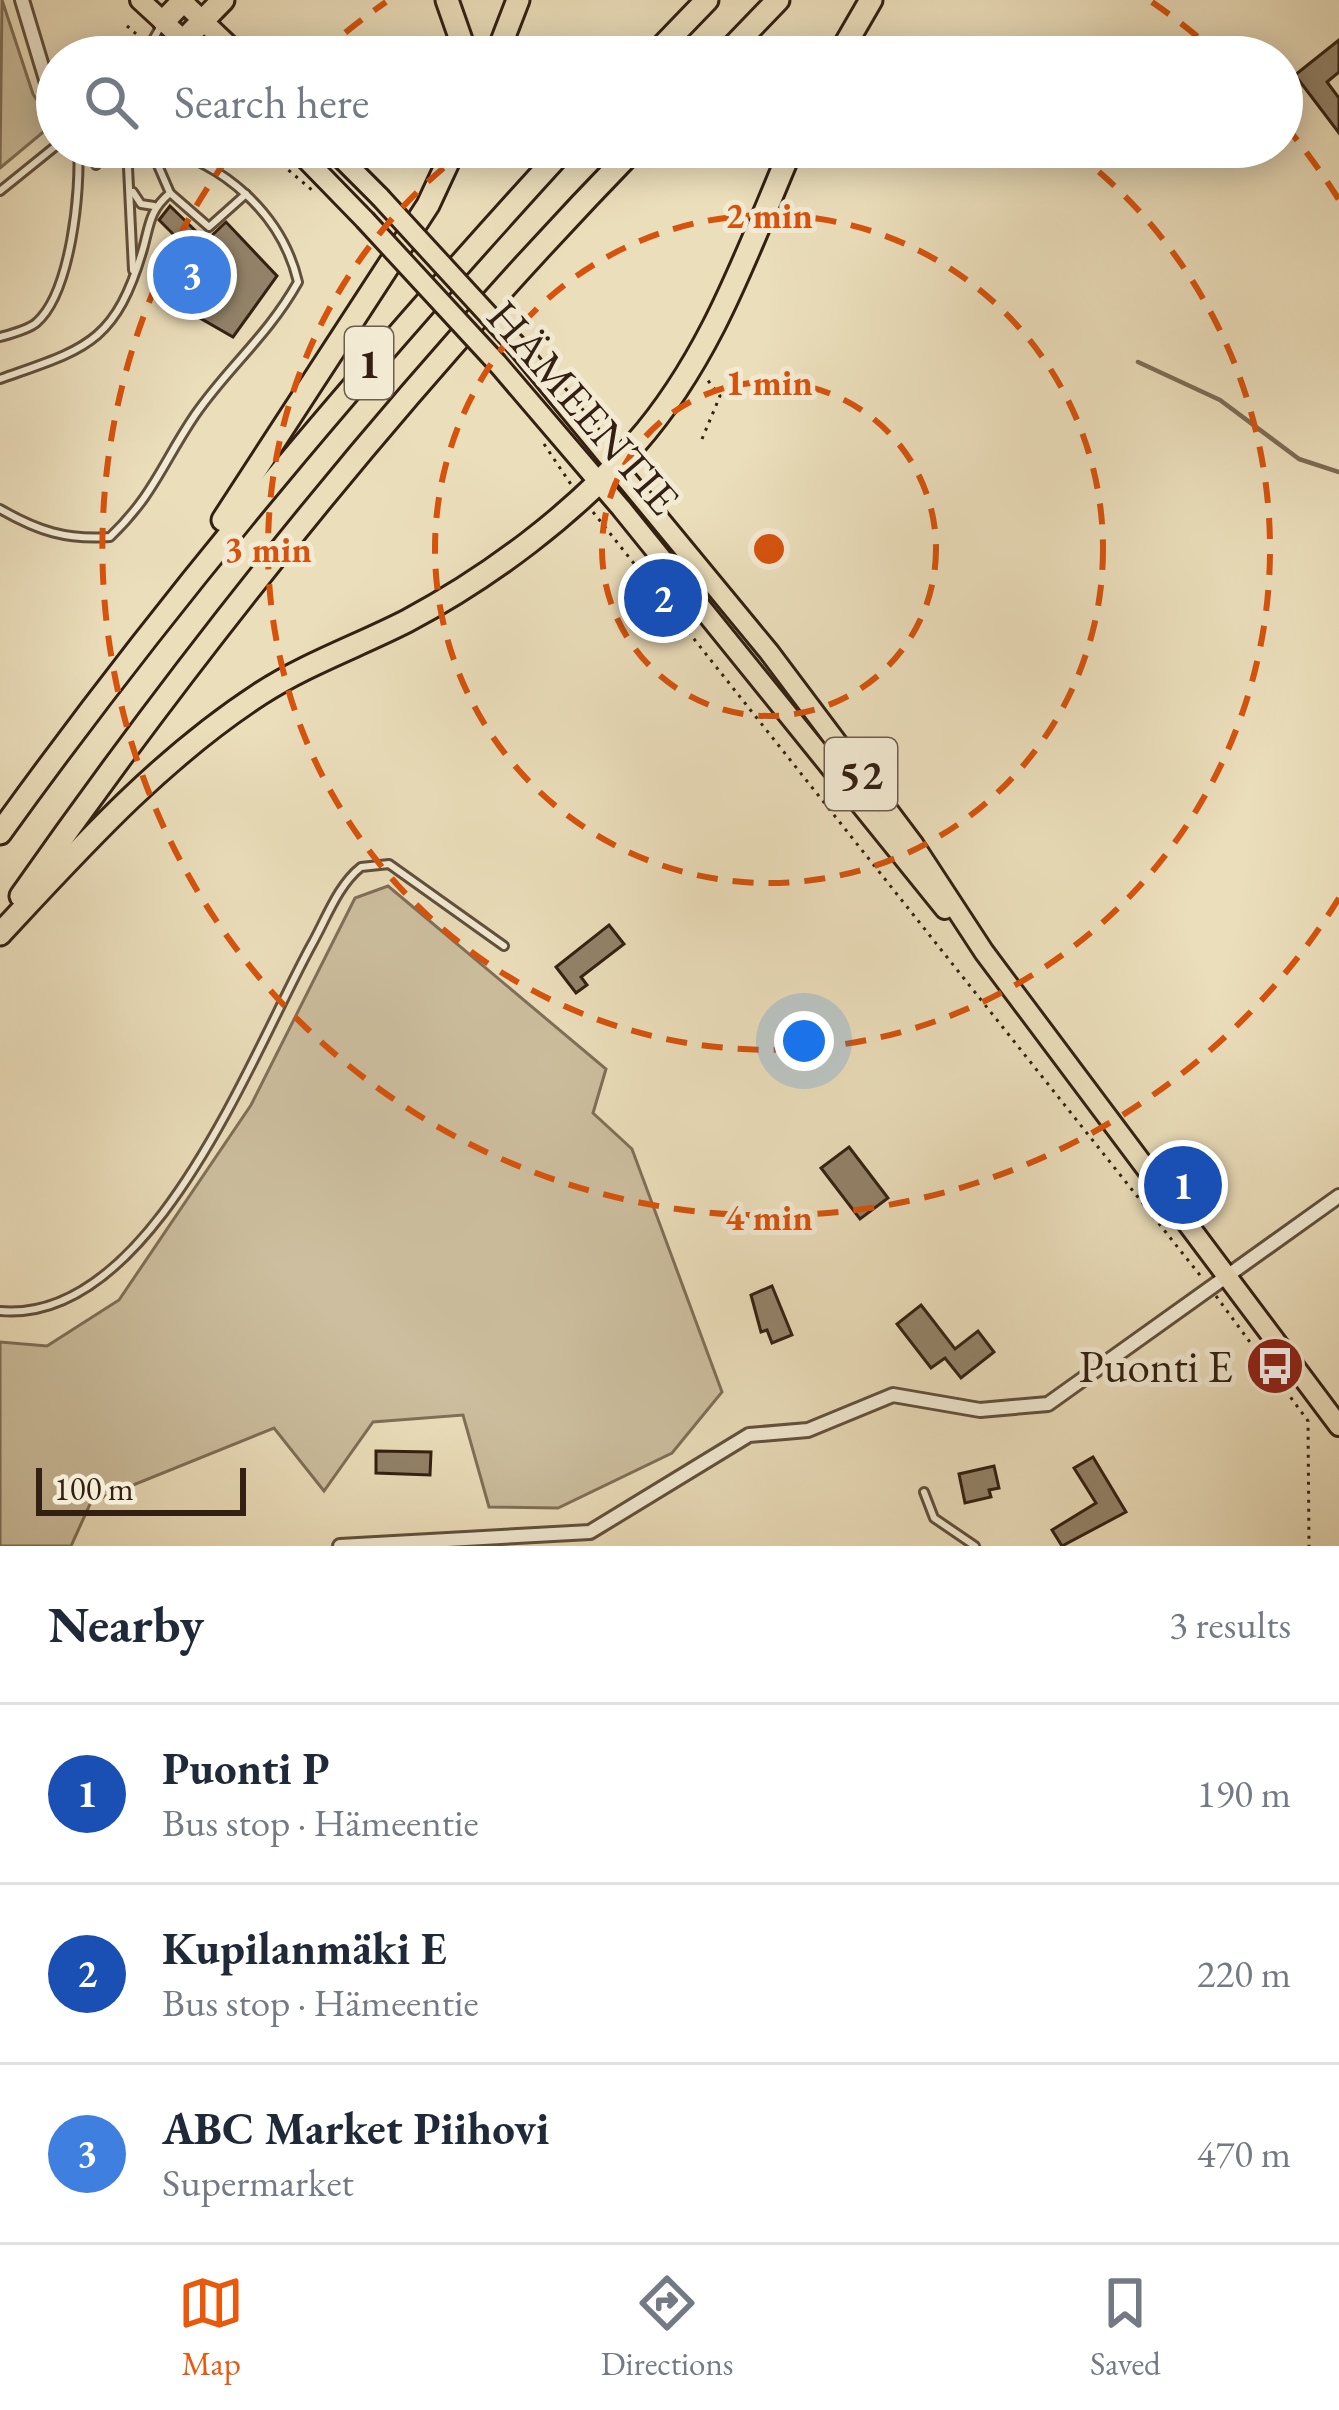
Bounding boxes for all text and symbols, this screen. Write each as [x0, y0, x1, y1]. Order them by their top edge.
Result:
search box [36, 36, 1303, 168]
icon: search [78, 69, 144, 135]
text: Search here [174, 73, 369, 131]
text: 2 min [725, 192, 813, 239]
pin: 3 [153, 230, 231, 320]
street label: HÄMEENTIE [475, 288, 693, 526]
road number: 1 [345, 327, 393, 399]
text: 1 min [725, 359, 813, 406]
text: 3 min [224, 526, 312, 573]
centre of rings [748, 528, 790, 570]
pin: 2 [624, 553, 702, 643]
road number: 52 [825, 738, 897, 810]
your location [774, 1011, 834, 1071]
pin: 1 [1144, 1140, 1222, 1230]
text: 4 min [725, 1194, 813, 1241]
bus stop icon: Puonti E [1244, 1335, 1306, 1397]
place label: Puonti E [1079, 1337, 1233, 1395]
scale bar [36, 1462, 246, 1515]
text: 100 m [54, 1467, 134, 1510]
text: Nearby [48, 1591, 204, 1657]
text: 3 results [1169, 1599, 1291, 1650]
text: Puonti P [162, 1739, 330, 1797]
text: 1 [77, 1768, 97, 1819]
text: 190 m [1197, 1768, 1291, 1819]
text: Bus stop · Hämeentie [162, 1797, 479, 1848]
text: Kupilanmäki E [162, 1919, 447, 1977]
text: 2 [77, 1948, 97, 1999]
text: 220 m [1197, 1948, 1291, 1999]
text: Bus stop · Hämeentie [162, 1977, 479, 2028]
text: ABC Market Piihovi [162, 2099, 549, 2157]
text: 3 [77, 2128, 97, 2179]
text: 470 m [1197, 2128, 1291, 2179]
text: Supermarket [162, 2157, 354, 2208]
tab: Map [178, 2270, 244, 2385]
tab: Directions [601, 2270, 734, 2385]
tab: Saved [1090, 2270, 1161, 2385]

